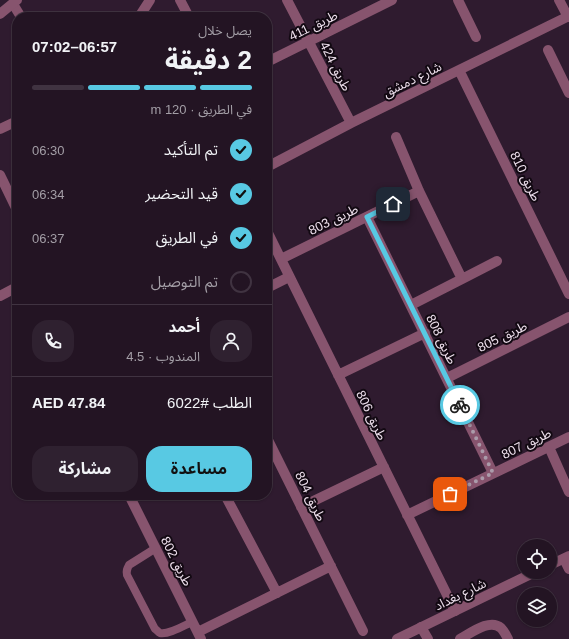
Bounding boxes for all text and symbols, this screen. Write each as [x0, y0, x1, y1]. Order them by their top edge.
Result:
street label: طريق 411 [286, 7, 341, 45]
text: يصل خلال [198, 23, 252, 38]
text: 06:57–07:02 [32, 38, 117, 55]
street label: طريق 424 [316, 39, 354, 94]
text: 2 دقيقة [165, 45, 252, 75]
street label: شارع دمشق [380, 59, 445, 103]
text: في الطريق · 120 m [150, 102, 252, 117]
icon: check [230, 139, 252, 161]
text: تم التأكيد [164, 141, 218, 158]
text: 06:30 [32, 143, 65, 158]
street label: طريق 810 [506, 149, 544, 204]
icon: check [230, 183, 252, 205]
text: قيد التحضير [145, 185, 218, 202]
text: 06:34 [32, 187, 65, 202]
pin [376, 187, 410, 221]
icon: home [382, 193, 404, 215]
street label: طريق 803 [306, 201, 361, 239]
icon: check [230, 227, 252, 249]
text: في الطريق [156, 229, 218, 246]
text: 06:37 [32, 231, 65, 246]
text: تم التوصيل [151, 273, 218, 290]
street label: طريق 808 [422, 312, 460, 367]
text: أحمد [169, 318, 200, 335]
street label: طريق 805 [475, 318, 530, 356]
button: phone [32, 320, 74, 362]
button: person [210, 320, 252, 362]
text: المندوب · 4.5 [126, 349, 200, 364]
courier [440, 385, 480, 425]
street label: طريق 806 [352, 388, 390, 443]
text: AED 47.84 [32, 394, 105, 411]
text: الطلب #6022 [167, 394, 252, 411]
icon: bike [449, 394, 471, 416]
street label: طريق 807 [499, 425, 554, 463]
button: مشاركة [32, 446, 138, 492]
button: مساعدة [146, 446, 252, 492]
street label: طريق 804 [291, 469, 329, 524]
pin [433, 477, 467, 511]
icon: bag [439, 483, 461, 505]
street label: طريق 802 [157, 534, 195, 589]
map controls [517, 539, 557, 627]
button: locate [517, 539, 557, 579]
street label: شارع بغداد [432, 576, 490, 616]
button: layers [517, 587, 557, 627]

